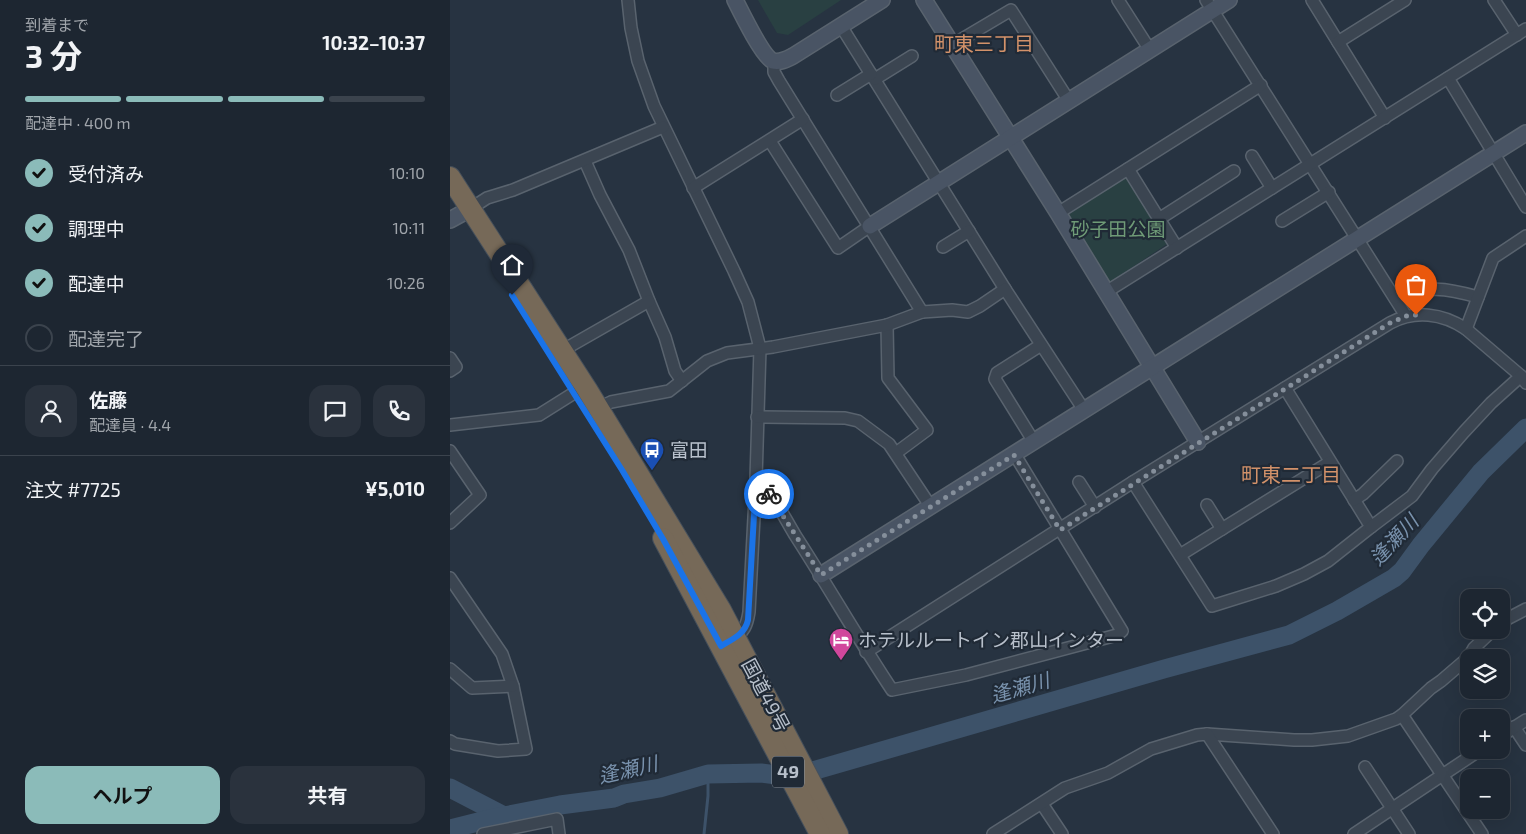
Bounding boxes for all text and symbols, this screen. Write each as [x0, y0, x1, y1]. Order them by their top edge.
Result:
text: 到着まで [25, 15, 89, 34]
text: 10:32–10:37 [322, 31, 425, 54]
district label: 町東三丁目 [934, 31, 1034, 55]
text: 3 分 [25, 36, 82, 74]
text: 配達中 · 400 m [25, 113, 131, 132]
icon: check [25, 159, 53, 187]
text: 受付済み [68, 162, 144, 185]
text: 10:10 [389, 163, 425, 182]
icon: check [25, 214, 53, 242]
text: 調理中 [68, 217, 125, 240]
park label: 砂子田公園 [1070, 217, 1166, 240]
text: 10:11 [392, 218, 425, 237]
pin [491, 244, 533, 295]
icon: home [498, 251, 526, 279]
pin [1395, 264, 1437, 315]
icon: check [25, 269, 53, 297]
icon: bag [1402, 271, 1430, 299]
text: 配達中 [68, 272, 125, 295]
text: 10:26 [387, 273, 425, 292]
text: 配達完了 [68, 327, 144, 350]
button: person [25, 385, 77, 437]
button: chat [309, 385, 361, 437]
button: phone [373, 385, 425, 437]
text: 佐藤 [89, 388, 127, 411]
text: 配達員 · 4.4 [89, 415, 171, 434]
bus stop icon: 富田 [639, 437, 665, 471]
place label: 富田 [670, 438, 708, 461]
district label: 町東二丁目 [1241, 462, 1341, 486]
courier [744, 469, 794, 519]
text: ¥5,010 [365, 477, 425, 500]
text: 注文 #7725 [25, 478, 121, 501]
icon: bike [755, 480, 783, 508]
water label: 逢瀬川 [1364, 508, 1424, 569]
map controls [1460, 589, 1510, 819]
button: locate [1460, 589, 1510, 639]
hotel icon: ホテルルートイン郡山インター [828, 627, 854, 661]
place label: ホテルルートイン郡山インター [858, 628, 1124, 651]
button: layers [1460, 649, 1510, 699]
street label: 国道49号 [738, 654, 795, 735]
water label: 逢瀬川 [988, 667, 1054, 707]
button: + [1460, 709, 1510, 759]
water label: 逢瀬川 [596, 750, 662, 787]
road number: 49 [772, 756, 804, 788]
button: ヘルプ [25, 766, 220, 824]
button: 共有 [230, 766, 425, 824]
button: − [1460, 769, 1510, 819]

